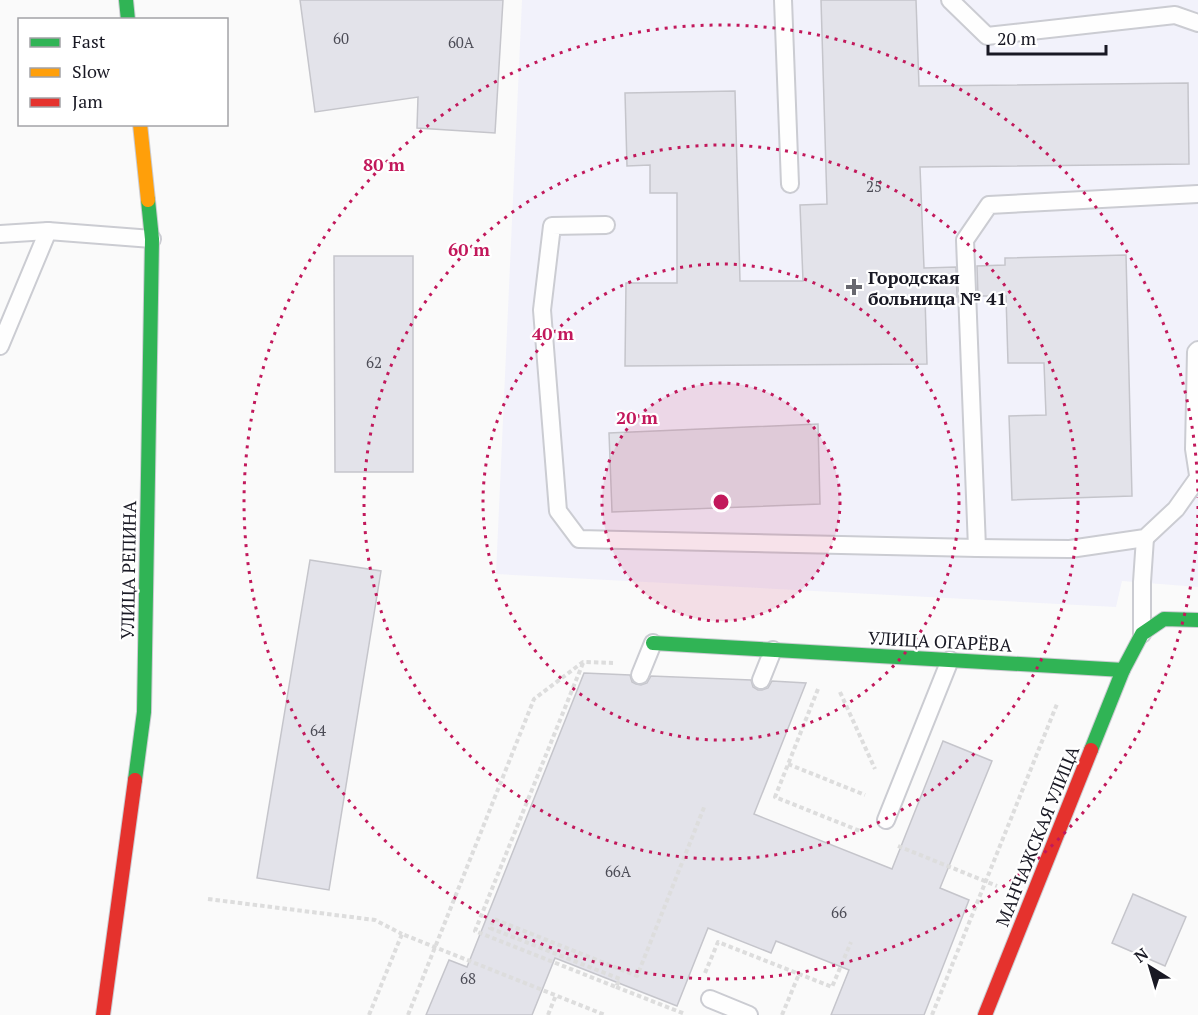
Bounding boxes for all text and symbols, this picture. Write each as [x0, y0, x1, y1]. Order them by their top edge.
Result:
legend [18, 18, 228, 126]
scale bar [988, 18, 1106, 56]
text: 20 m [997, 26, 1037, 50]
house number: 60 [333, 28, 349, 48]
text: Fast [72, 29, 106, 53]
house number: 60А [448, 32, 475, 52]
text: Slow [72, 59, 111, 83]
text: Jam [72, 89, 103, 113]
text: 80 m [363, 152, 405, 176]
house number: 25 [866, 176, 882, 196]
text: 60 m [448, 237, 490, 261]
place label: Городская больница № 41 [868, 265, 1007, 310]
marker: Городская больница № 41 [845, 278, 863, 296]
text: 40 m [532, 321, 574, 345]
house number: 62 [366, 352, 382, 372]
text: 20 m [616, 405, 658, 429]
centre of rings [711, 492, 731, 512]
street label: УЛИЦА РЕПИНА [115, 500, 141, 640]
street label: УЛИЦА ОГАРЁВА [868, 625, 1013, 657]
house number: 64 [310, 720, 326, 740]
street label: МАНЧАЖСКАЯ УЛИЦА [990, 741, 1085, 930]
house number: 66А [605, 861, 632, 881]
house number: 66 [831, 902, 847, 922]
north arrow [1120, 937, 1180, 997]
text: N [1130, 943, 1152, 967]
house number: 68 [460, 968, 476, 988]

